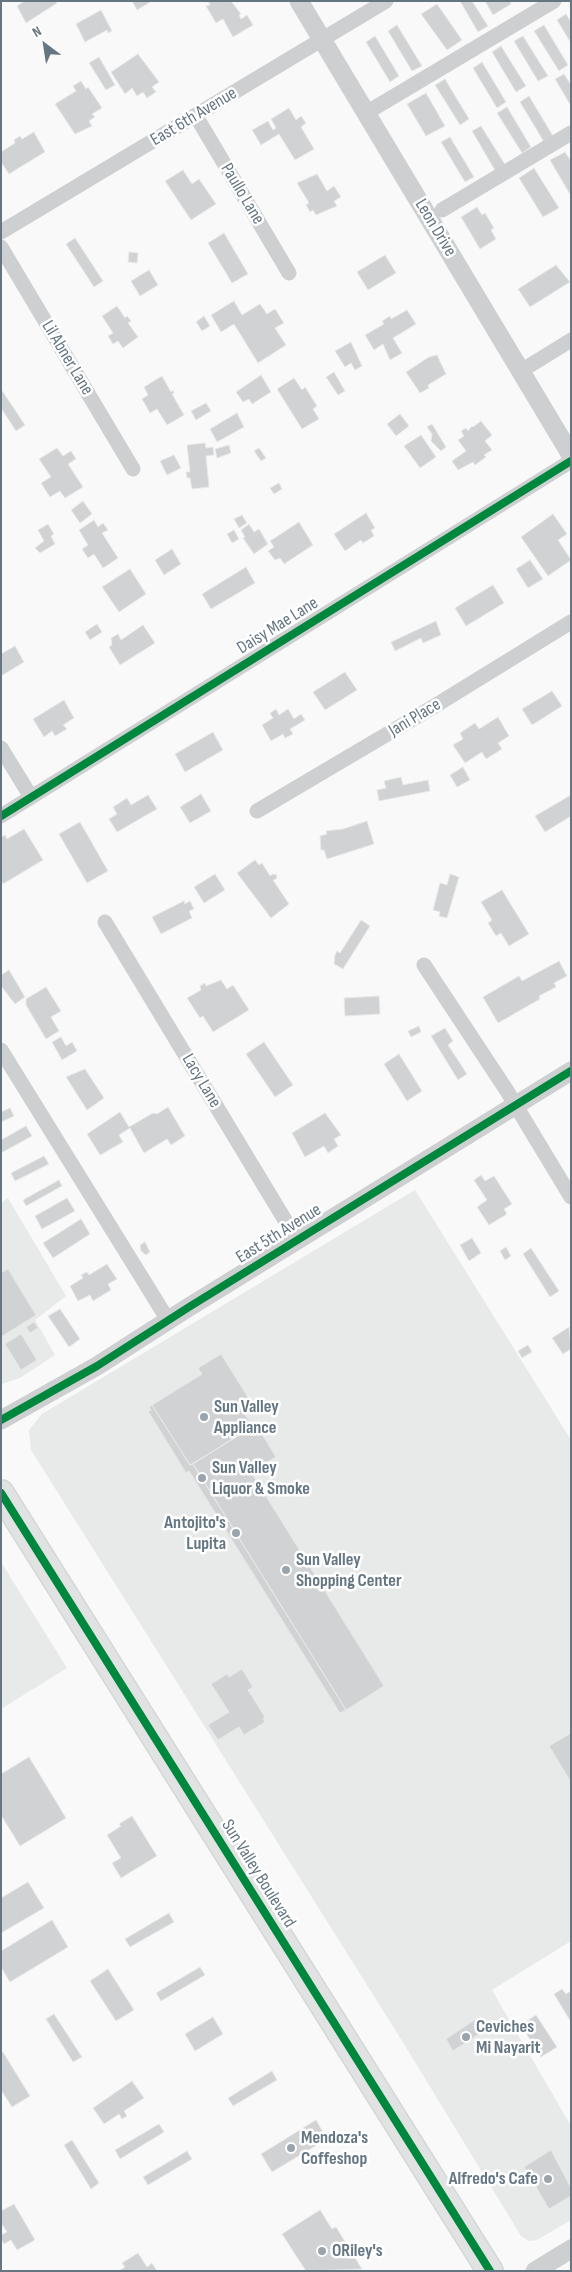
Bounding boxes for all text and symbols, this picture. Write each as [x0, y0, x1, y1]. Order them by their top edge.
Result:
north arrow [20, 20, 70, 70]
text: N [29, 23, 45, 41]
street label: East 6th Avenue [147, 83, 241, 151]
street label: Paullo Lane [215, 160, 269, 228]
street label: Leon Drive [409, 195, 461, 261]
street label: Lil Abner Lane [36, 317, 98, 399]
street label: Daisy Mae Lane [233, 593, 323, 659]
street label: Jani Place [385, 694, 445, 742]
street label: Lacy Lane [177, 1050, 225, 1112]
street label: East 5th Avenue [232, 1199, 326, 1269]
place label: Sun Valley Appliance [214, 1396, 279, 1438]
marker: Sun Valley Appliance [198, 1411, 210, 1423]
place label: Sun Valley Liquor & Smoke [212, 1457, 310, 1500]
marker: Sun Valley Liquor & Smoke [196, 1472, 208, 1484]
place label: Antojito's Lupita [164, 1512, 226, 1555]
marker: Antojito's Lupita [230, 1527, 242, 1539]
place label: Sun Valley Shopping Center [296, 1549, 402, 1592]
marker: Sun Valley Shopping Center [280, 1564, 292, 1576]
street label: Sun Valley Boulevard [216, 1816, 300, 1932]
place label: Ceviches Mi Nayarit [476, 2016, 540, 2058]
marker: Ceviches Mi Nayarit [460, 2031, 472, 2043]
place label: Mendoza's Coffeshop [301, 2127, 368, 2170]
marker: Mendoza's Coffeshop [285, 2142, 297, 2154]
place label: Alfredo's Cafe [449, 2168, 538, 2190]
marker: Alfredo's Cafe [542, 2173, 554, 2185]
place label: ORiley's [332, 2240, 383, 2262]
marker: ORiley's [316, 2245, 328, 2257]

